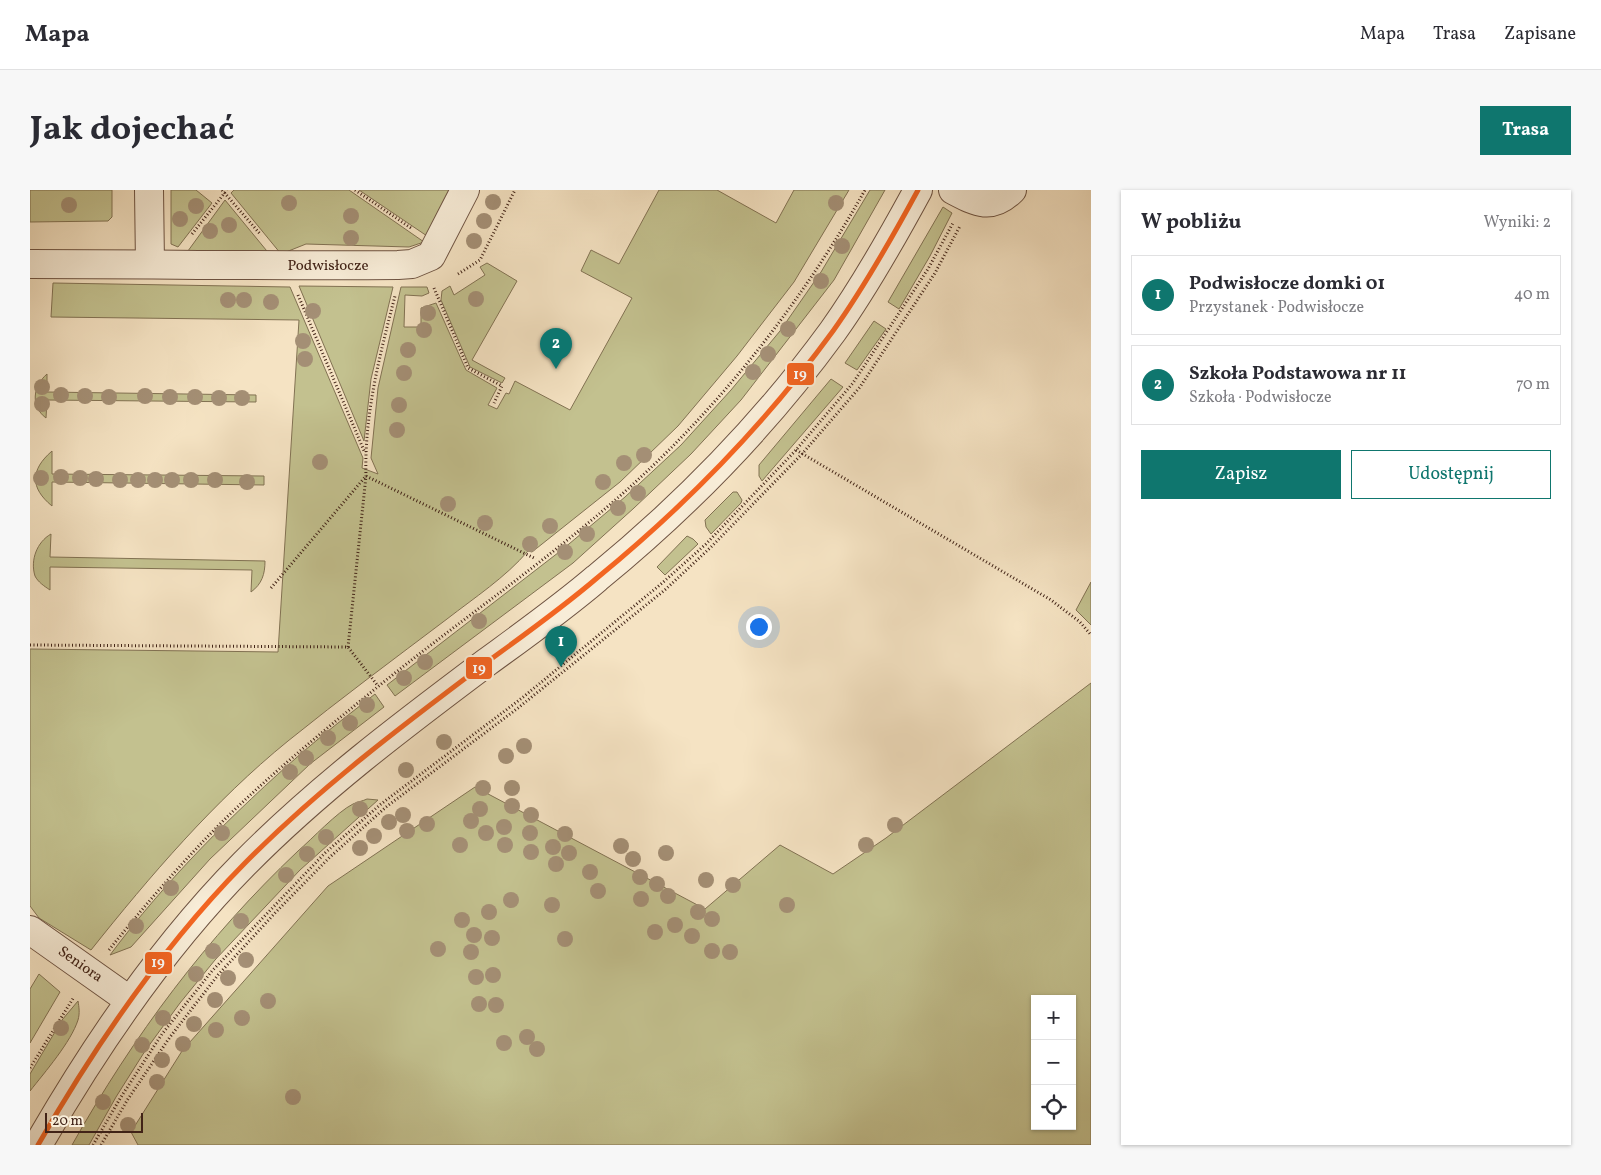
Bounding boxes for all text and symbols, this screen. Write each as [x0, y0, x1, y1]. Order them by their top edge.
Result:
text: Mapa [25, 18, 90, 52]
text: Mapa [1360, 22, 1405, 47]
text: Trasa [1433, 22, 1476, 47]
text: Zapisane [1504, 22, 1576, 47]
text: Jak dojechać [30, 106, 234, 154]
button: Trasa [1480, 106, 1571, 155]
text: W pobliżu [1141, 208, 1241, 237]
text: Wyniki: 2 [1483, 212, 1551, 234]
street label: Podwisłocze [287, 256, 369, 277]
text: Podwisłocze domki 01 [1189, 271, 1385, 297]
text: 1 [1155, 284, 1161, 306]
text: 40 m [1514, 284, 1550, 306]
text: Przystanek · Podwisłocze [1189, 297, 1364, 319]
pin: 2 [540, 328, 572, 369]
text: Szkoła Podstawowa nr 11 [1189, 361, 1406, 387]
line badge: 19 [786, 362, 815, 386]
text: 19 [793, 366, 807, 385]
text: 2 [1154, 374, 1162, 396]
text: 70 m [1516, 374, 1550, 396]
text: Szkoła · Podwisłocze [1189, 387, 1332, 409]
button: Zapisz [1141, 450, 1341, 499]
button: Udostępnij [1351, 450, 1551, 499]
your location [746, 614, 772, 640]
pin: 1 [545, 626, 577, 667]
line badge: 19 [465, 656, 493, 680]
text: 19 [472, 660, 486, 679]
street label: Seniora [53, 942, 107, 988]
line badge: 19 [144, 951, 173, 975]
text: 19 [151, 954, 165, 973]
map controls [1031, 995, 1076, 1130]
button: + [1031, 995, 1076, 1040]
button: − [1031, 1040, 1076, 1085]
button: locate [1031, 1085, 1076, 1130]
scale bar [45, 1110, 142, 1133]
text: 20 m [52, 1112, 83, 1131]

